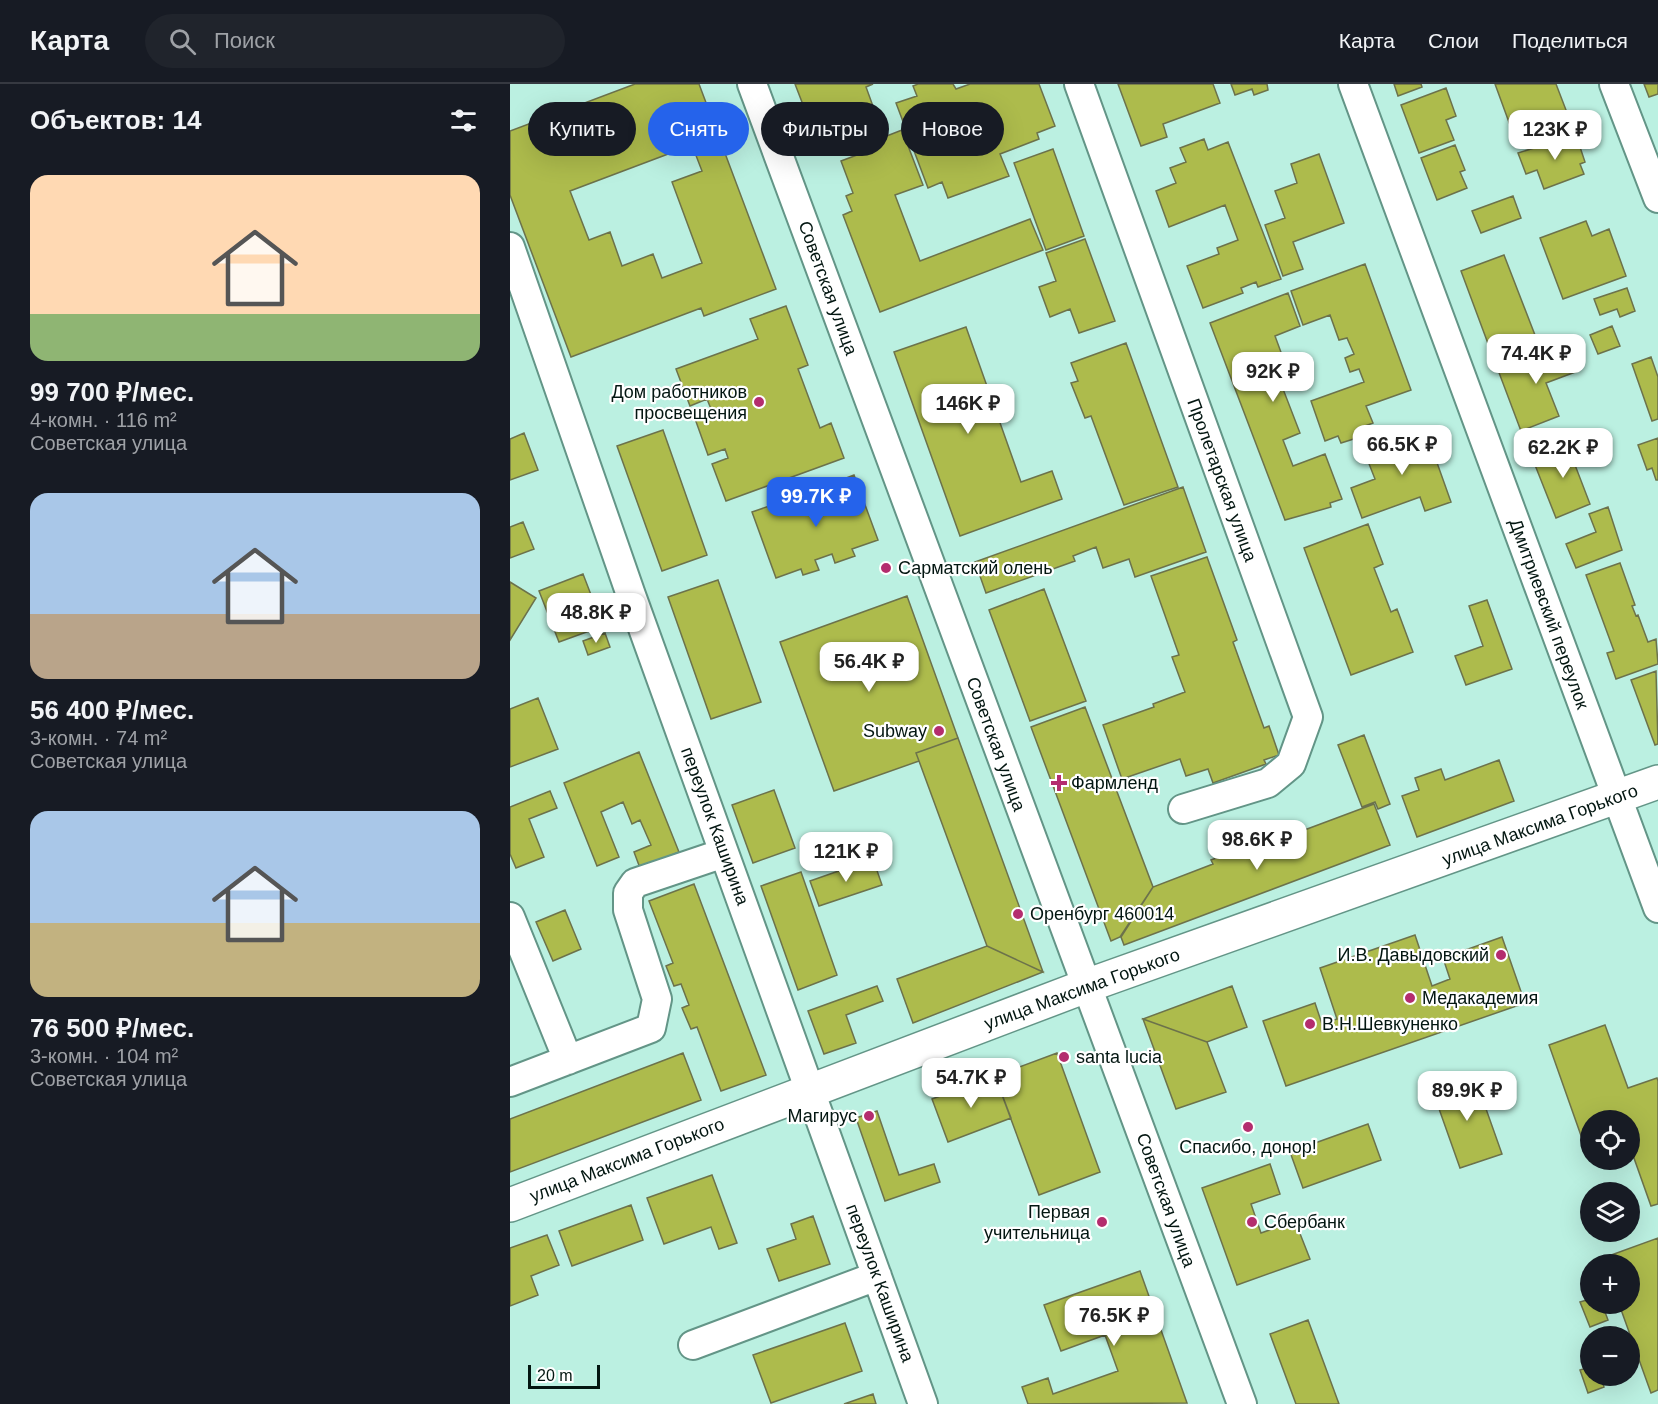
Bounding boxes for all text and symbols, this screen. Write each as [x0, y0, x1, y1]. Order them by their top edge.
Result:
search box [145, 14, 565, 68]
text: Карта [30, 25, 109, 56]
icon: search [166, 25, 199, 58]
text: Поиск [214, 28, 275, 53]
text: Карта [1339, 29, 1395, 52]
text: Слои [1428, 29, 1479, 52]
text: Поделиться [1512, 29, 1628, 52]
chip: Купить [528, 102, 636, 156]
chip: Снять [648, 102, 749, 156]
chip: Фильтры [761, 102, 889, 156]
chip: Новое [901, 102, 1004, 156]
icon: filters [447, 104, 480, 137]
text: Объектов: 14 [30, 105, 201, 135]
pin: 123K ₽ [1506, 110, 1604, 161]
text: 123K ₽ [1522, 118, 1588, 140]
icon: home [201, 214, 309, 322]
street label: Советская улица [794, 218, 862, 359]
pin: 74.4K ₽ [1481, 334, 1591, 385]
text: 74.4K ₽ [1501, 342, 1571, 364]
pin: 92K ₽ [1231, 352, 1315, 403]
text: 92K ₽ [1246, 360, 1300, 382]
text: 99 700 ₽/мес. [30, 377, 194, 407]
place label: Дом работников просвещения [611, 382, 747, 423]
pin: 146K ₽ [919, 384, 1017, 435]
text: 146K ₽ [935, 392, 1001, 414]
marker: Дом работников просвещения [752, 395, 766, 409]
street label: Пролетарская улица [1183, 396, 1261, 565]
text: 4-комн. · 116 m² [30, 409, 177, 431]
pin: 66.5K ₽ [1347, 425, 1457, 476]
pin: 62.2K ₽ [1508, 428, 1618, 479]
text: Советская улица [30, 432, 187, 454]
text: 66.5K ₽ [1367, 433, 1437, 455]
text: 62.2K ₽ [1528, 436, 1598, 458]
pin: 99.7K ₽ [761, 477, 871, 528]
text: 99.7K ₽ [781, 485, 851, 507]
street label: Дмитриевский переулок [1505, 516, 1593, 712]
icon: home [201, 532, 309, 640]
place label: Сарматский олень [898, 558, 1053, 578]
marker: Сарматский олень [879, 561, 893, 575]
pin: 48.8K ₽ [541, 593, 651, 644]
text: 48.8K ₽ [561, 601, 631, 623]
pin: 56.4K ₽ [814, 642, 924, 693]
text: 56.4K ₽ [834, 650, 904, 672]
street label: Советская улица [962, 674, 1030, 815]
text: 56 400 ₽/мес. [30, 695, 194, 725]
place label: Subway [863, 721, 927, 741]
marker: Subway [932, 724, 946, 738]
text: 3-комн. · 74 m² [30, 727, 167, 749]
street label: переулок Каширина [677, 744, 753, 909]
text: Советская улица [30, 750, 187, 772]
place label: Фармленд [1071, 773, 1159, 793]
marker: Фармленд [1052, 776, 1066, 790]
street label: улица Максима Горького [1440, 780, 1640, 870]
pin: 98.6K ₽ [1202, 820, 1312, 871]
text: 98.6K ₽ [1222, 828, 1292, 850]
pin: 121K ₽ [797, 832, 895, 883]
text: 121K ₽ [813, 840, 879, 862]
icon: home [201, 850, 309, 958]
place label: Оренбург 460014 [1030, 904, 1174, 924]
marker: Оренбург 460014 [1011, 907, 1025, 921]
street label: улица Максима Горького [982, 944, 1182, 1034]
place label: И.В. Давыдовский [1337, 945, 1489, 965]
marker: И.В. Давыдовский [1494, 948, 1508, 962]
place label: Медакадемия [1422, 988, 1538, 1008]
marker: Медакадемия [1403, 991, 1417, 1005]
text: 76 500 ₽/мес. [30, 1013, 194, 1043]
place label: В.Н.Шевкуненко [1322, 1014, 1458, 1034]
marker: В.Н.Шевкуненко [1303, 1017, 1317, 1031]
text: 3-комн. · 104 m² [30, 1045, 178, 1067]
place label: santa lucia [1076, 1047, 1163, 1067]
marker: santa lucia [1057, 1050, 1071, 1064]
pin: 54.7K ₽ [916, 1058, 1026, 1109]
text: 54.7K ₽ [936, 1066, 1006, 1088]
text: Советская улица [30, 1068, 187, 1090]
pin: 89.9K ₽ [1412, 1071, 1522, 1122]
text: 89.9K ₽ [1432, 1079, 1502, 1101]
place label: Магирус [788, 1106, 857, 1126]
marker: Магирус [862, 1109, 876, 1123]
map controls [1580, 1110, 1640, 1386]
button: locate [1580, 1110, 1640, 1170]
street label: улица Максима Горького [527, 1114, 727, 1206]
marker: Спасибо, донор! [1241, 1120, 1255, 1134]
street label: Советская улица [1132, 1130, 1200, 1271]
place label: Спасибо, донор! [1179, 1137, 1317, 1157]
button: layers [1580, 1182, 1640, 1242]
street label: переулок Каширина [842, 1201, 918, 1366]
place label: Первая учительница [984, 1202, 1091, 1243]
place label: Сбербанк [1264, 1212, 1345, 1232]
marker: Первая учительница [1095, 1215, 1109, 1229]
marker: Сбербанк [1245, 1215, 1259, 1229]
button: + [1580, 1254, 1640, 1314]
pin: 76.5K ₽ [1059, 1296, 1169, 1347]
text: 76.5K ₽ [1079, 1304, 1149, 1326]
button: − [1580, 1326, 1640, 1386]
scale bar [528, 1362, 600, 1390]
text: 20 m [537, 1367, 573, 1384]

